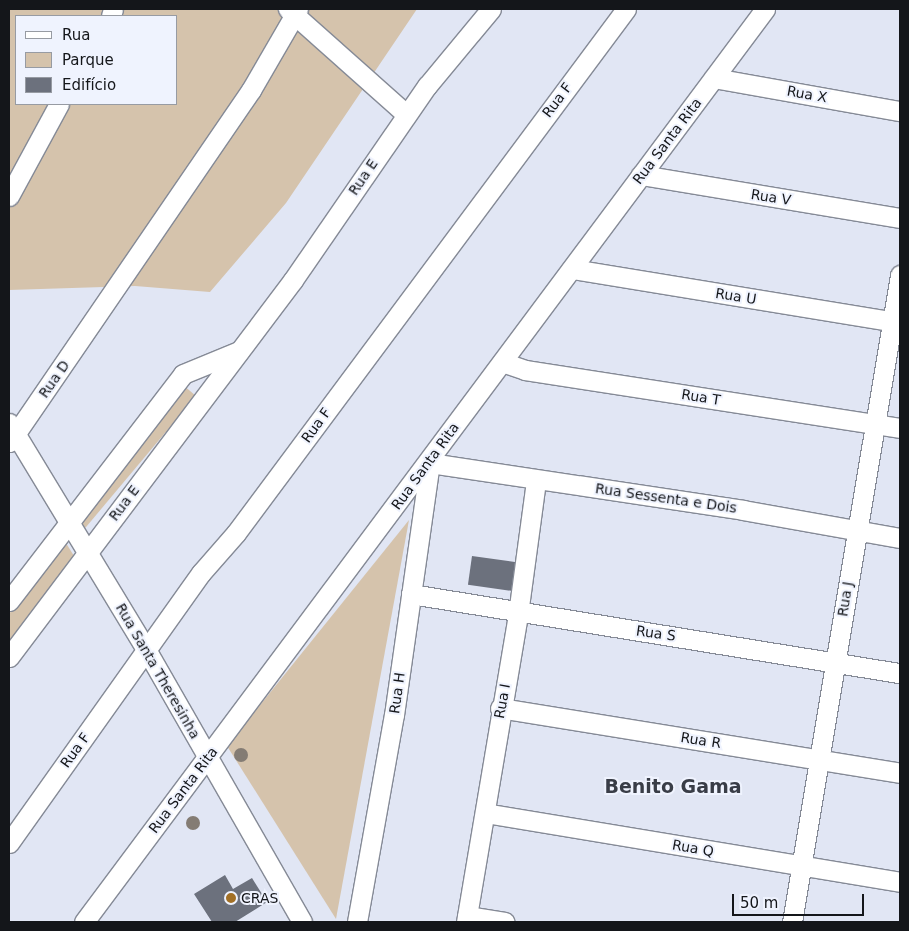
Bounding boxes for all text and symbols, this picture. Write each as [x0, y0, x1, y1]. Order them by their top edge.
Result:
legend [15, 15, 178, 105]
text: Rua [62, 26, 90, 44]
text: Parque [62, 51, 114, 69]
text: Edifício [62, 76, 116, 94]
street label: Rua F [539, 79, 575, 121]
street label: Rua X [786, 82, 828, 106]
street label: Rua Santa Rita [629, 95, 705, 187]
street label: Rua E [345, 156, 381, 198]
street label: Rua V [750, 186, 792, 208]
street label: Rua U [714, 284, 758, 308]
street label: Rua D [35, 357, 73, 401]
street label: Rua T [680, 386, 722, 408]
street label: Rua F [298, 404, 334, 446]
street label: Rua Santa Rita [388, 419, 462, 513]
street label: Rua Sessenta e Dois [594, 480, 738, 516]
street label: Rua E [105, 482, 143, 524]
street label: Rua J [834, 580, 856, 618]
street label: Rua Santa Theresinha [112, 600, 204, 742]
street label: Rua S [635, 622, 677, 644]
street label: Rua H [386, 671, 408, 715]
street label: Rua I [491, 682, 513, 720]
street label: Rua F [57, 729, 93, 771]
street label: Rua R [680, 729, 722, 751]
street label: Rua Santa Rita [145, 744, 221, 836]
district label: Benito Gama [604, 776, 742, 798]
street label: Rua Q [671, 836, 715, 860]
scale bar [734, 884, 866, 916]
place label: CRAS [241, 890, 278, 906]
marker: CRAS [225, 892, 237, 904]
text: 50 m [740, 894, 778, 912]

